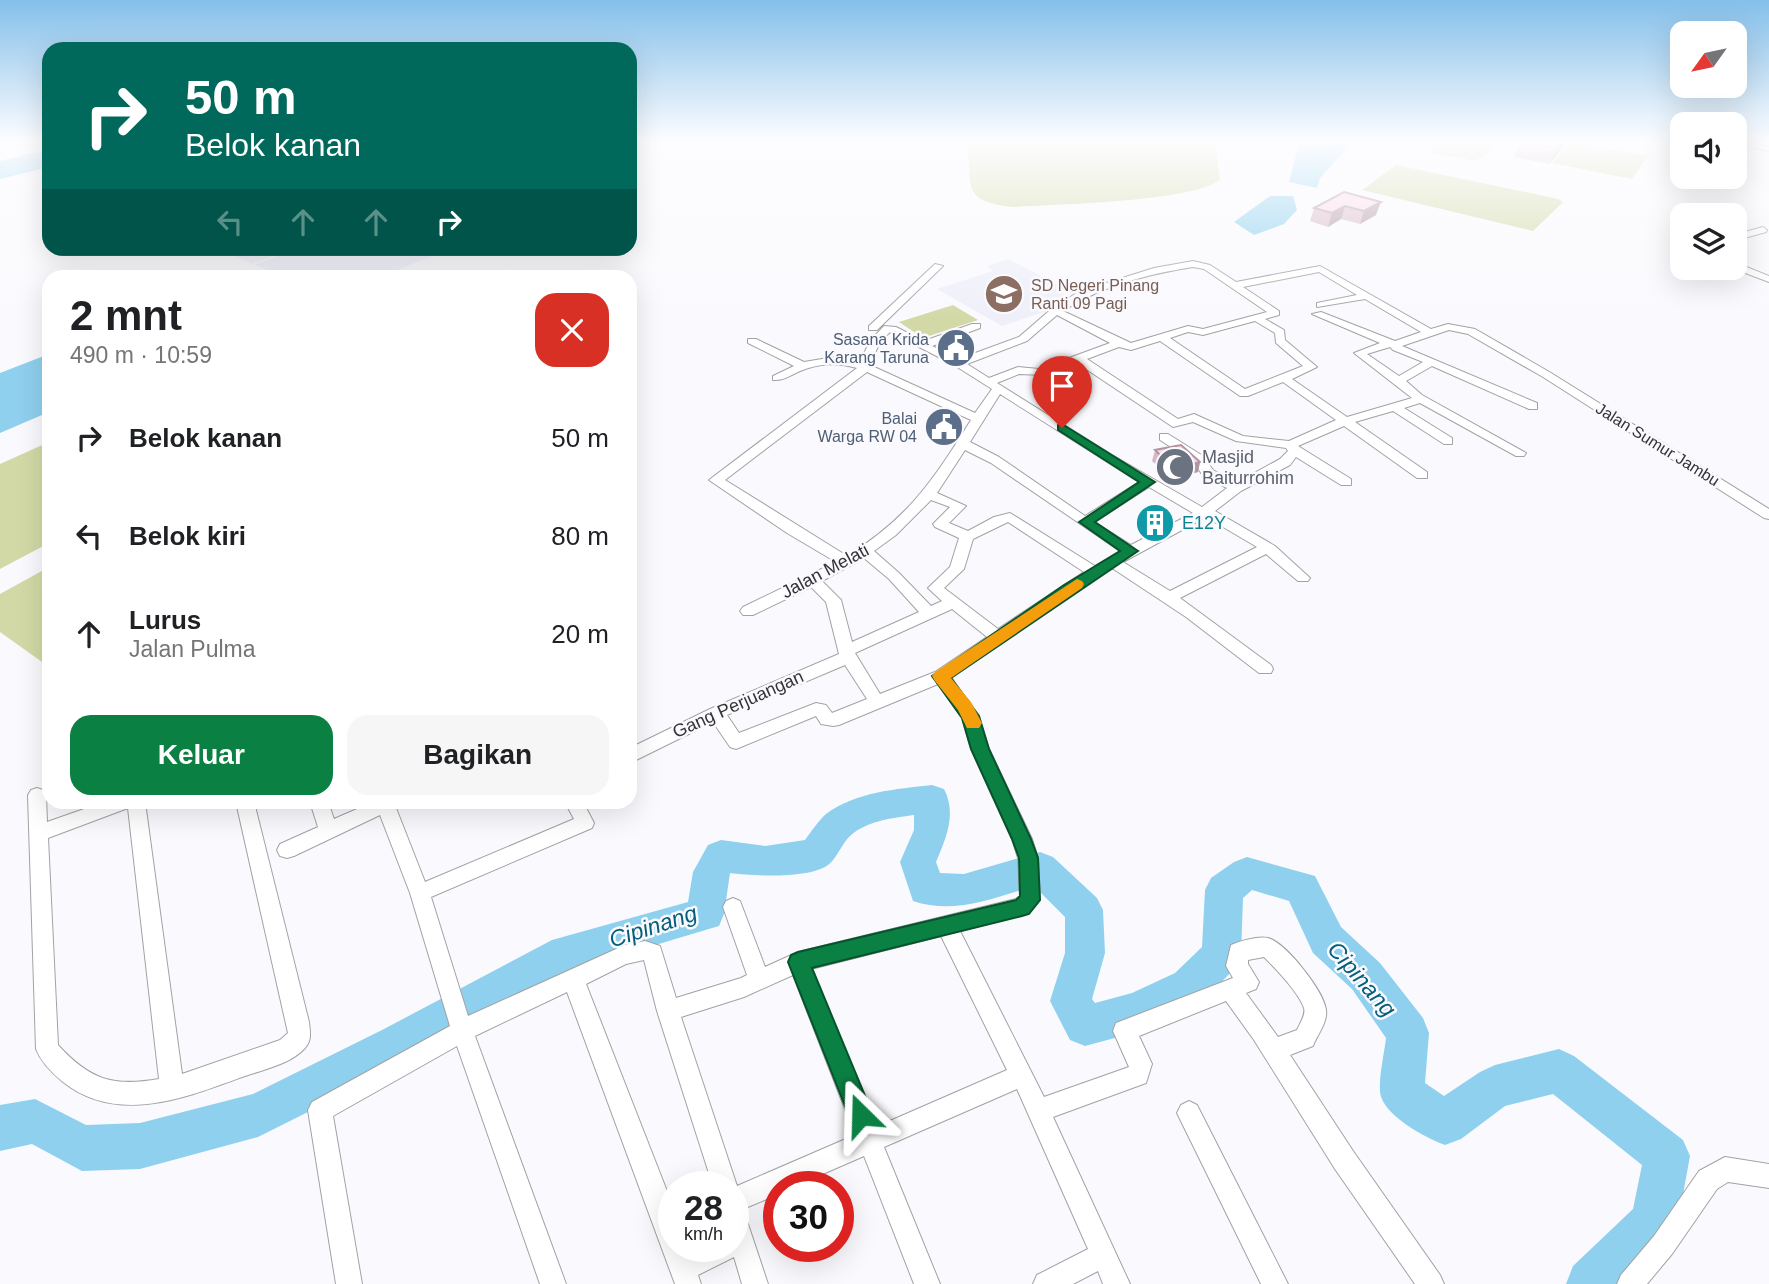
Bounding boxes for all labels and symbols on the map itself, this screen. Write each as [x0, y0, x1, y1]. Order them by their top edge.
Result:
north arrow [1670, 21, 1746, 98]
school or university icon: SD Negeri Pinang Ranti 09 Pagi [983, 273, 1025, 315]
place label: SD Negeri Pinang Ranti 09 Pagi [1031, 277, 1159, 312]
public building icon: Sasana Krida Karang Taruna [935, 327, 977, 369]
place label: Sasana Krida Karang Taruna [824, 331, 929, 366]
pin [1032, 356, 1092, 428]
street label: Jalan Sumur Jambu [1593, 400, 1723, 489]
public building icon: Balai Warga RW 04 [923, 406, 965, 448]
place label: Balai Warga RW 04 [817, 410, 917, 445]
mosque icon: Masjid Baiturrohim [1154, 446, 1196, 488]
place label: Masjid Baiturrohim [1202, 447, 1294, 488]
building icon: E12Y [1134, 502, 1176, 544]
place label: E12Y [1182, 513, 1226, 533]
street label: Jalan Melati [778, 540, 872, 602]
street label: Gang Perjuangan [669, 666, 807, 742]
water label: Cipinang [606, 900, 700, 952]
water label: Cipinang [1322, 936, 1402, 1022]
position arrow [824, 1078, 898, 1152]
speed limit sign: 30 [763, 1171, 854, 1262]

